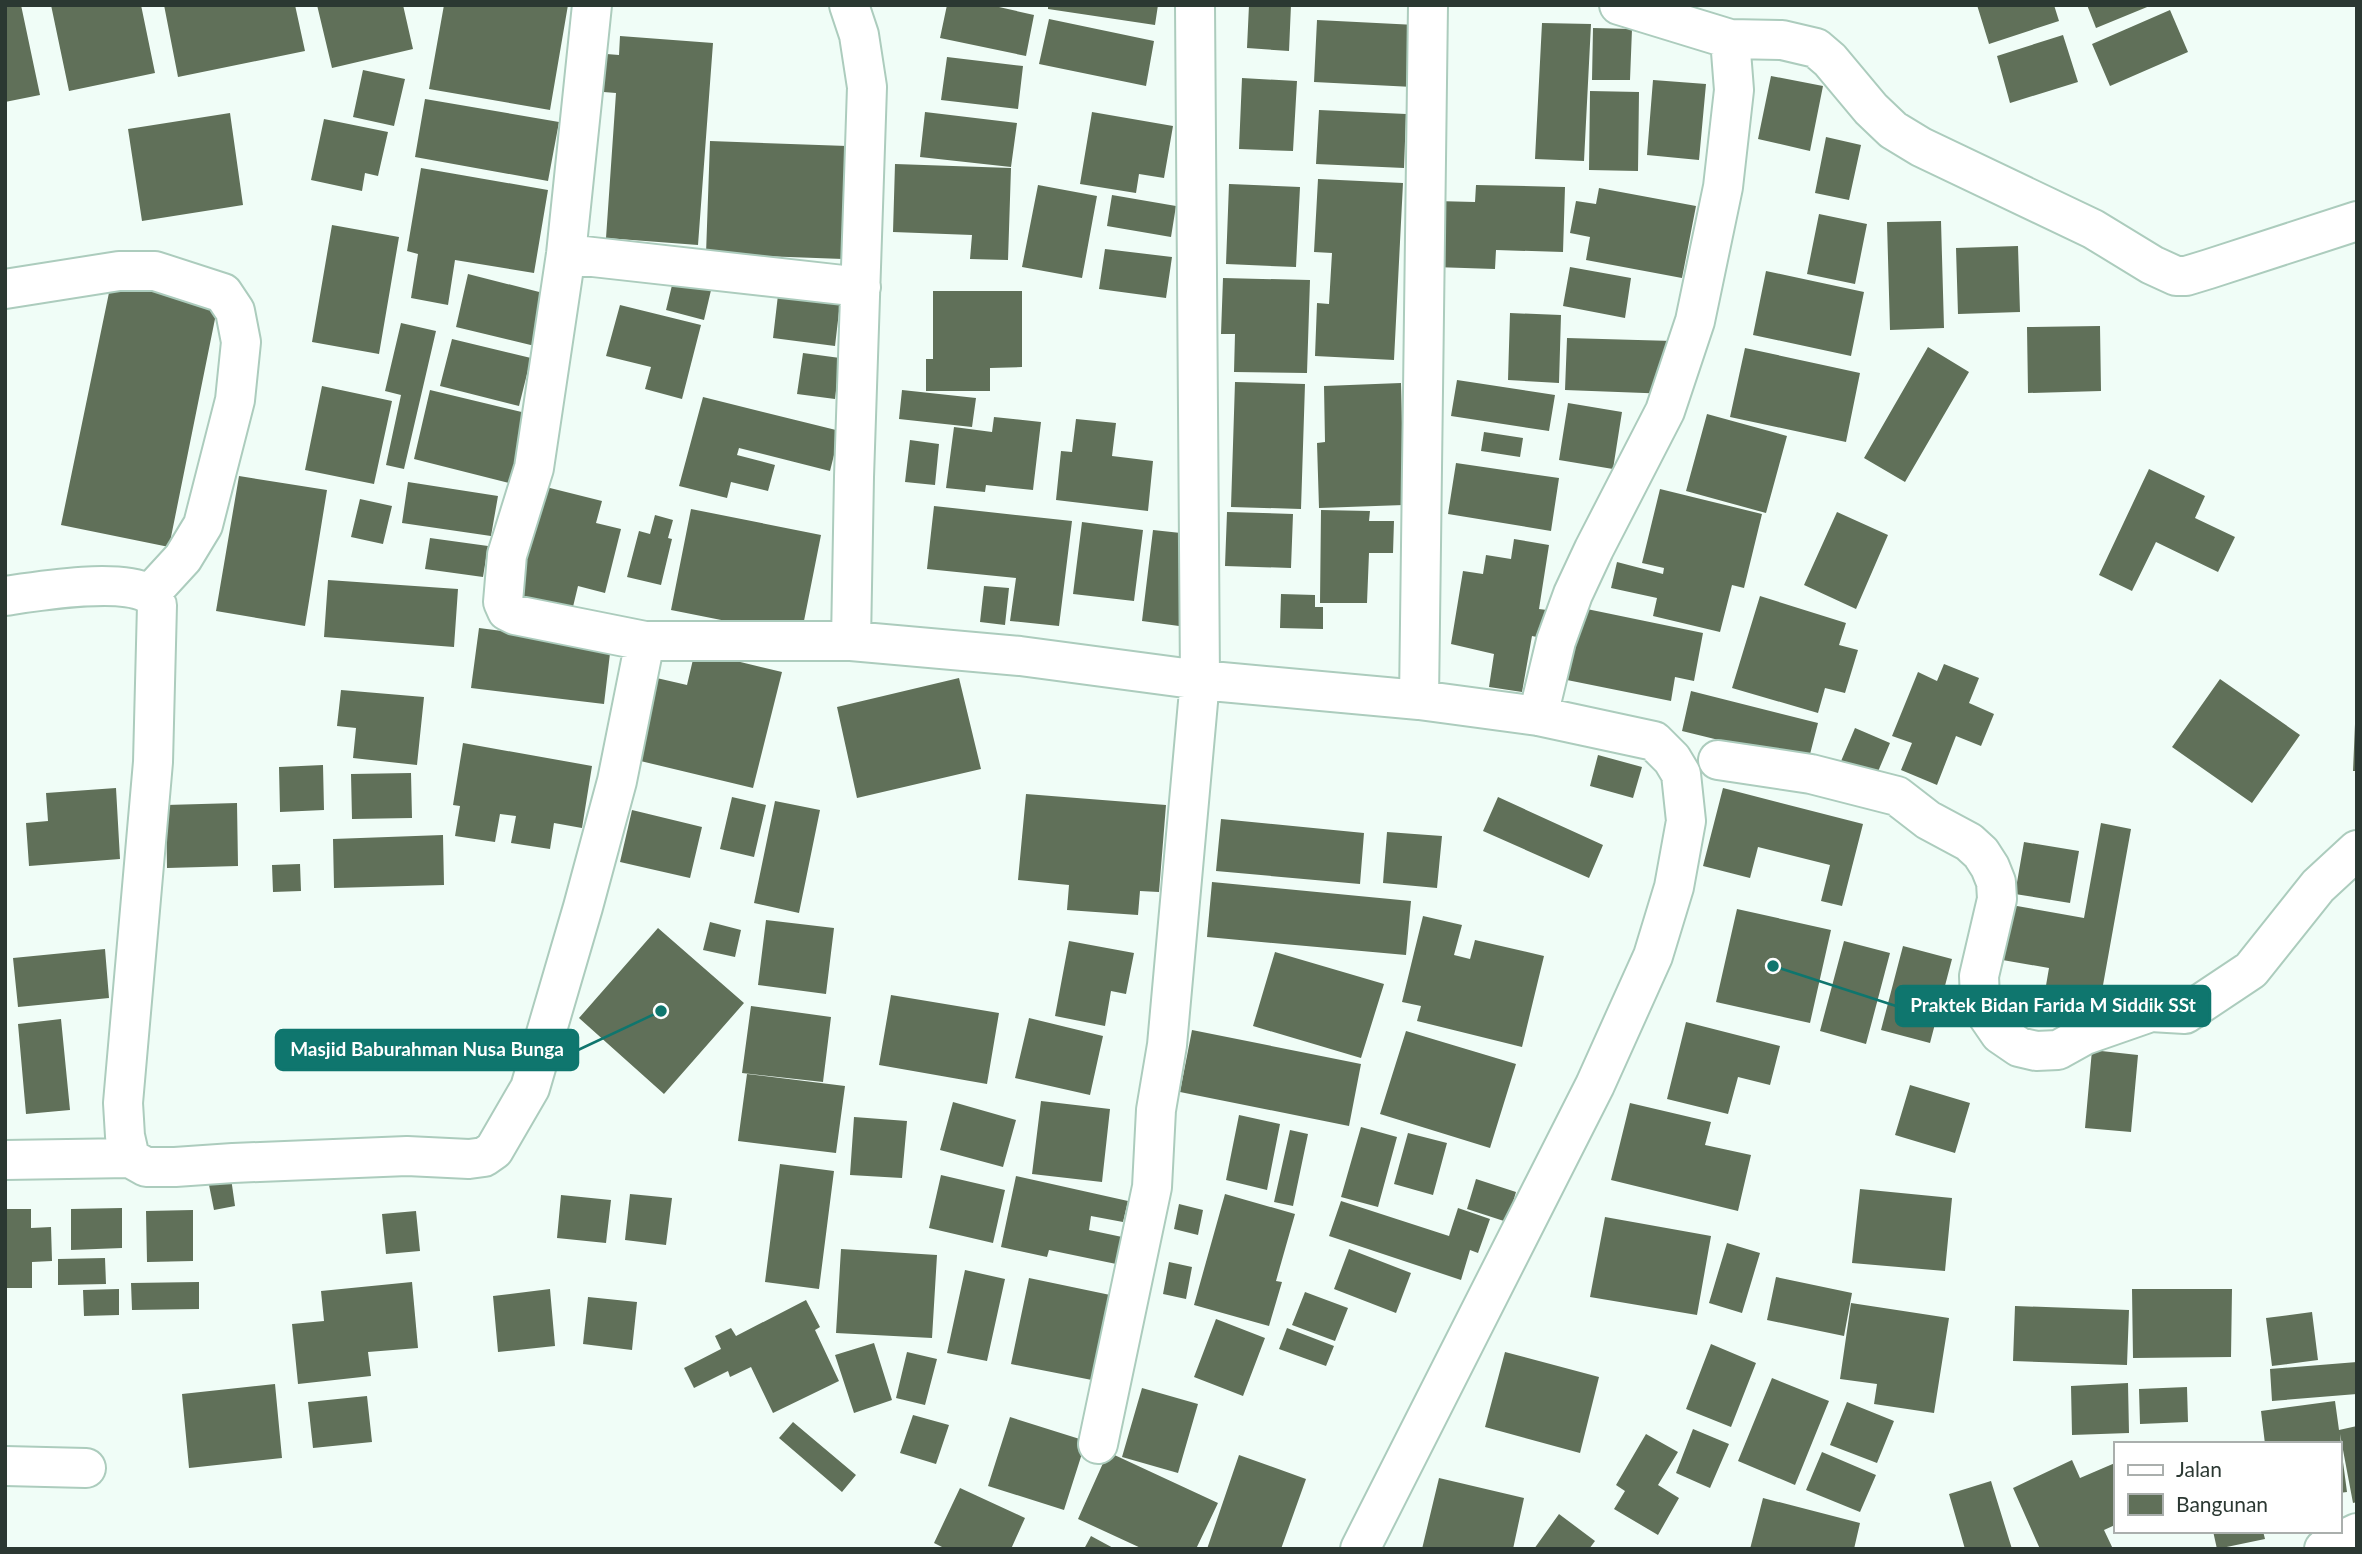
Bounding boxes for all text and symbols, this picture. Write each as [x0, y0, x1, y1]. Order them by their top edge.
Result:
callout: Praktek Bidan Farida M Siddik SSt [1896, 986, 2210, 1026]
text: Praktek Bidan Farida M Siddik SSt [1910, 993, 2196, 1016]
callout: Masjid Baburahman Nusa Bunga [276, 1030, 578, 1070]
text: Masjid Baburahman Nusa Bunga [290, 1037, 564, 1060]
legend [2114, 1442, 2341, 1533]
text: Jalan [2176, 1456, 2222, 1481]
text: Bangunan [2176, 1491, 2268, 1516]

